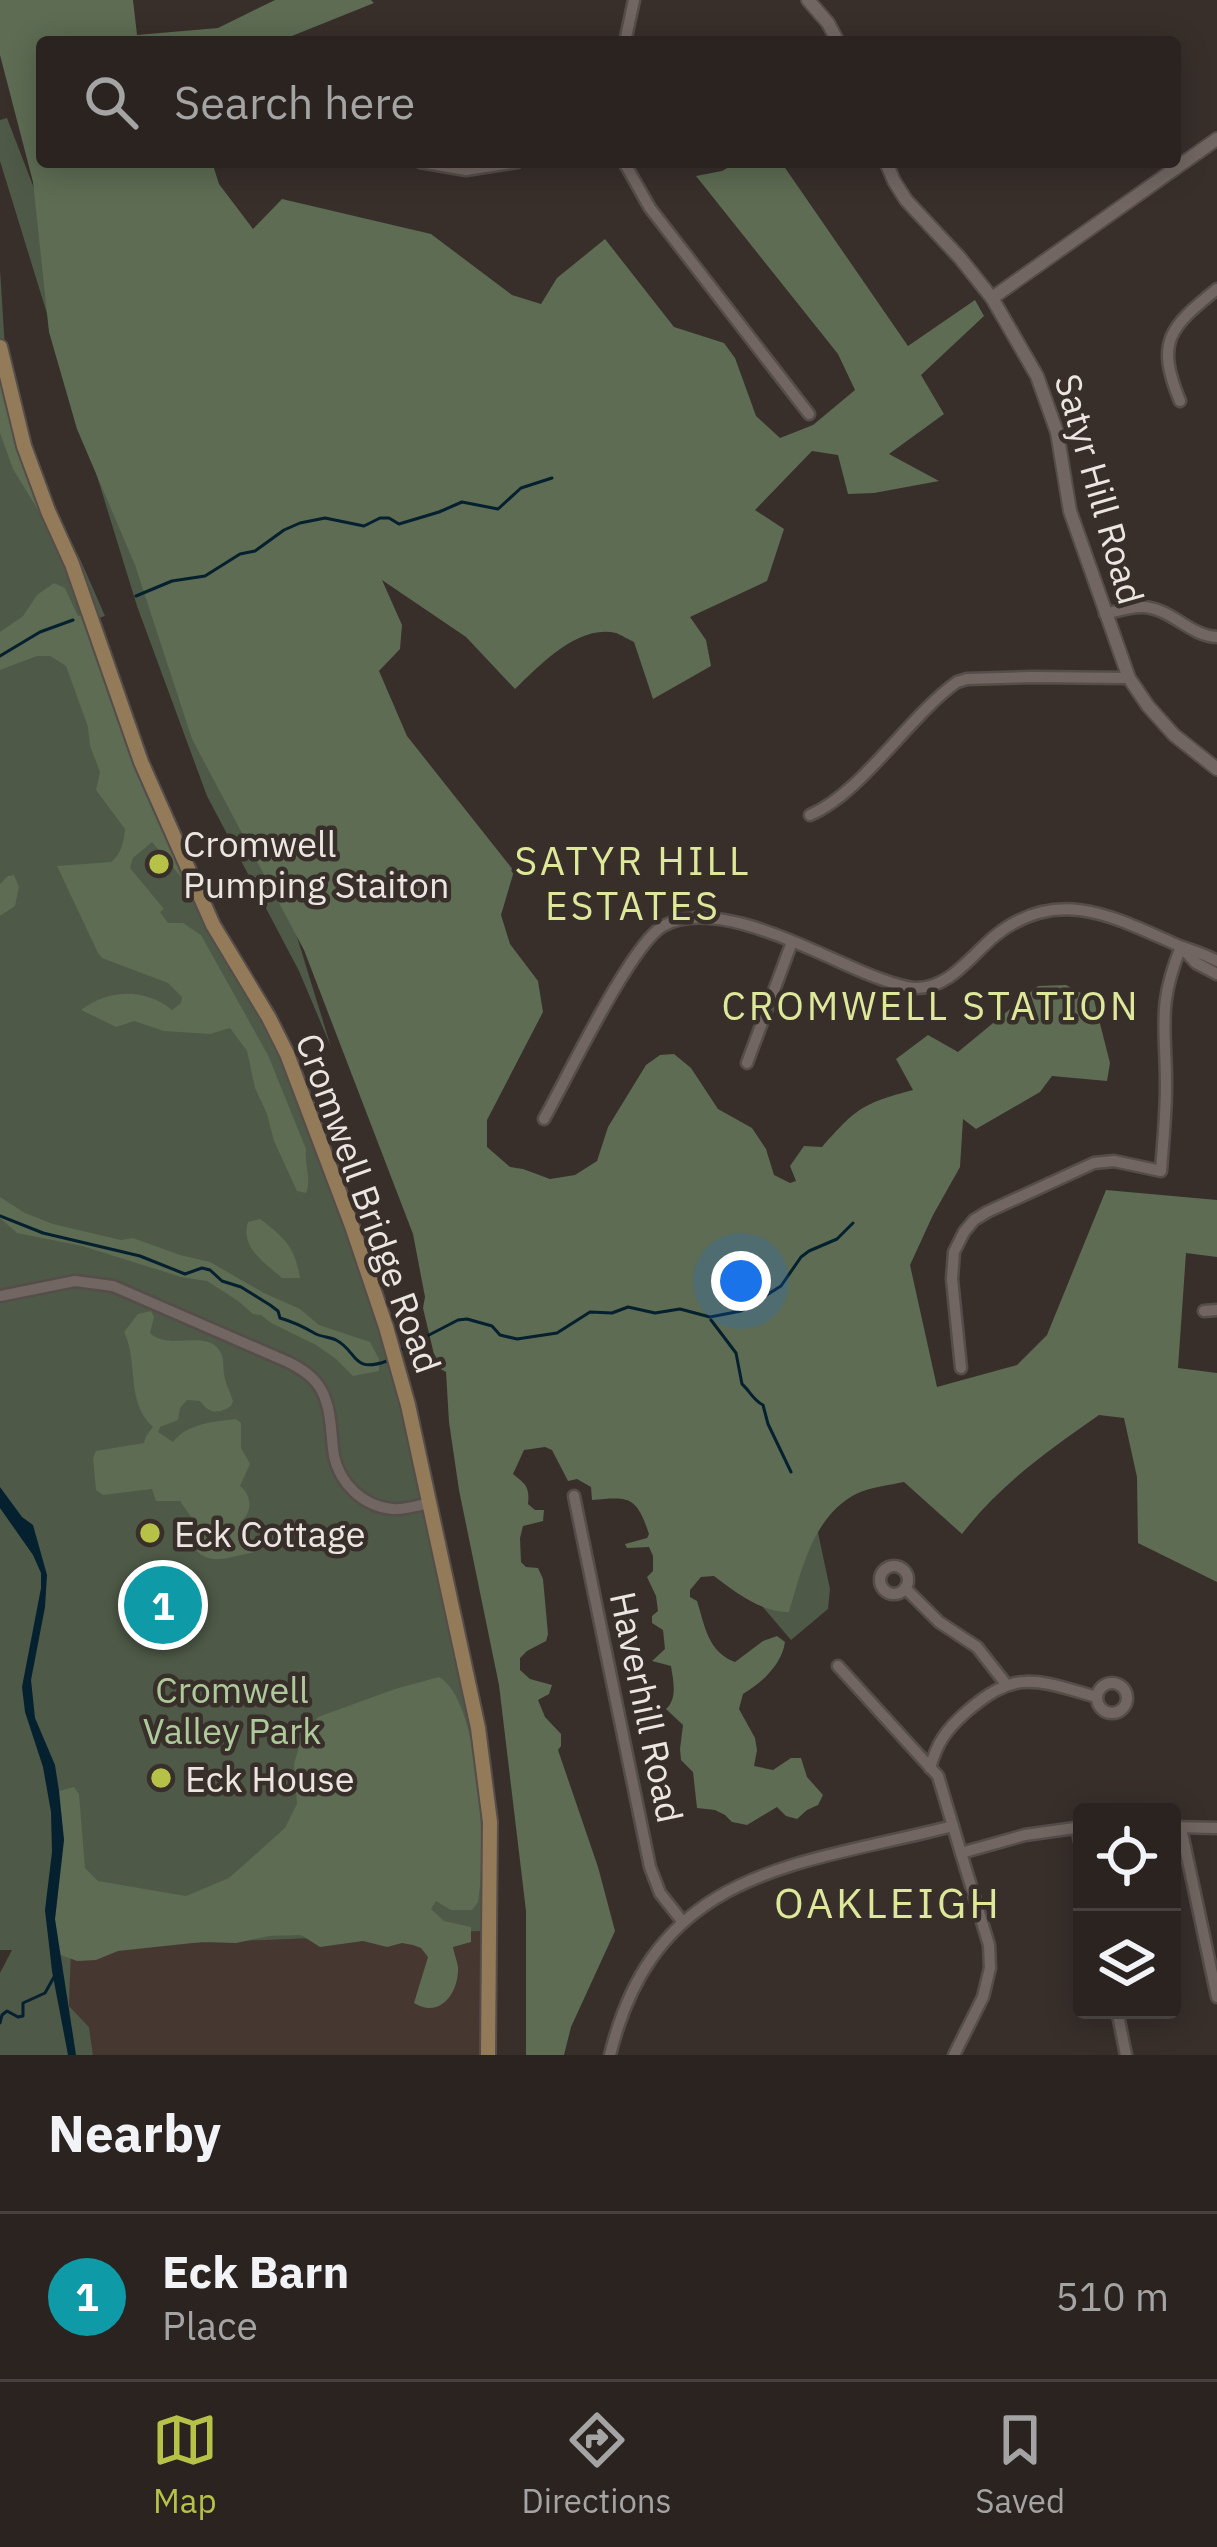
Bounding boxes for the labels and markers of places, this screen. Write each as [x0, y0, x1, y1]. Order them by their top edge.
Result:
place label: Cromwell Pumping Staiton [183, 820, 449, 908]
marker: Cromwell Pumping Staiton [146, 851, 172, 877]
place label: Eck Cottage [174, 1510, 365, 1557]
marker: Eck Cottage [137, 1520, 163, 1546]
pin: 1 [124, 1560, 202, 1650]
place label: Eck House [185, 1755, 355, 1802]
marker: Eck House [148, 1765, 174, 1791]

